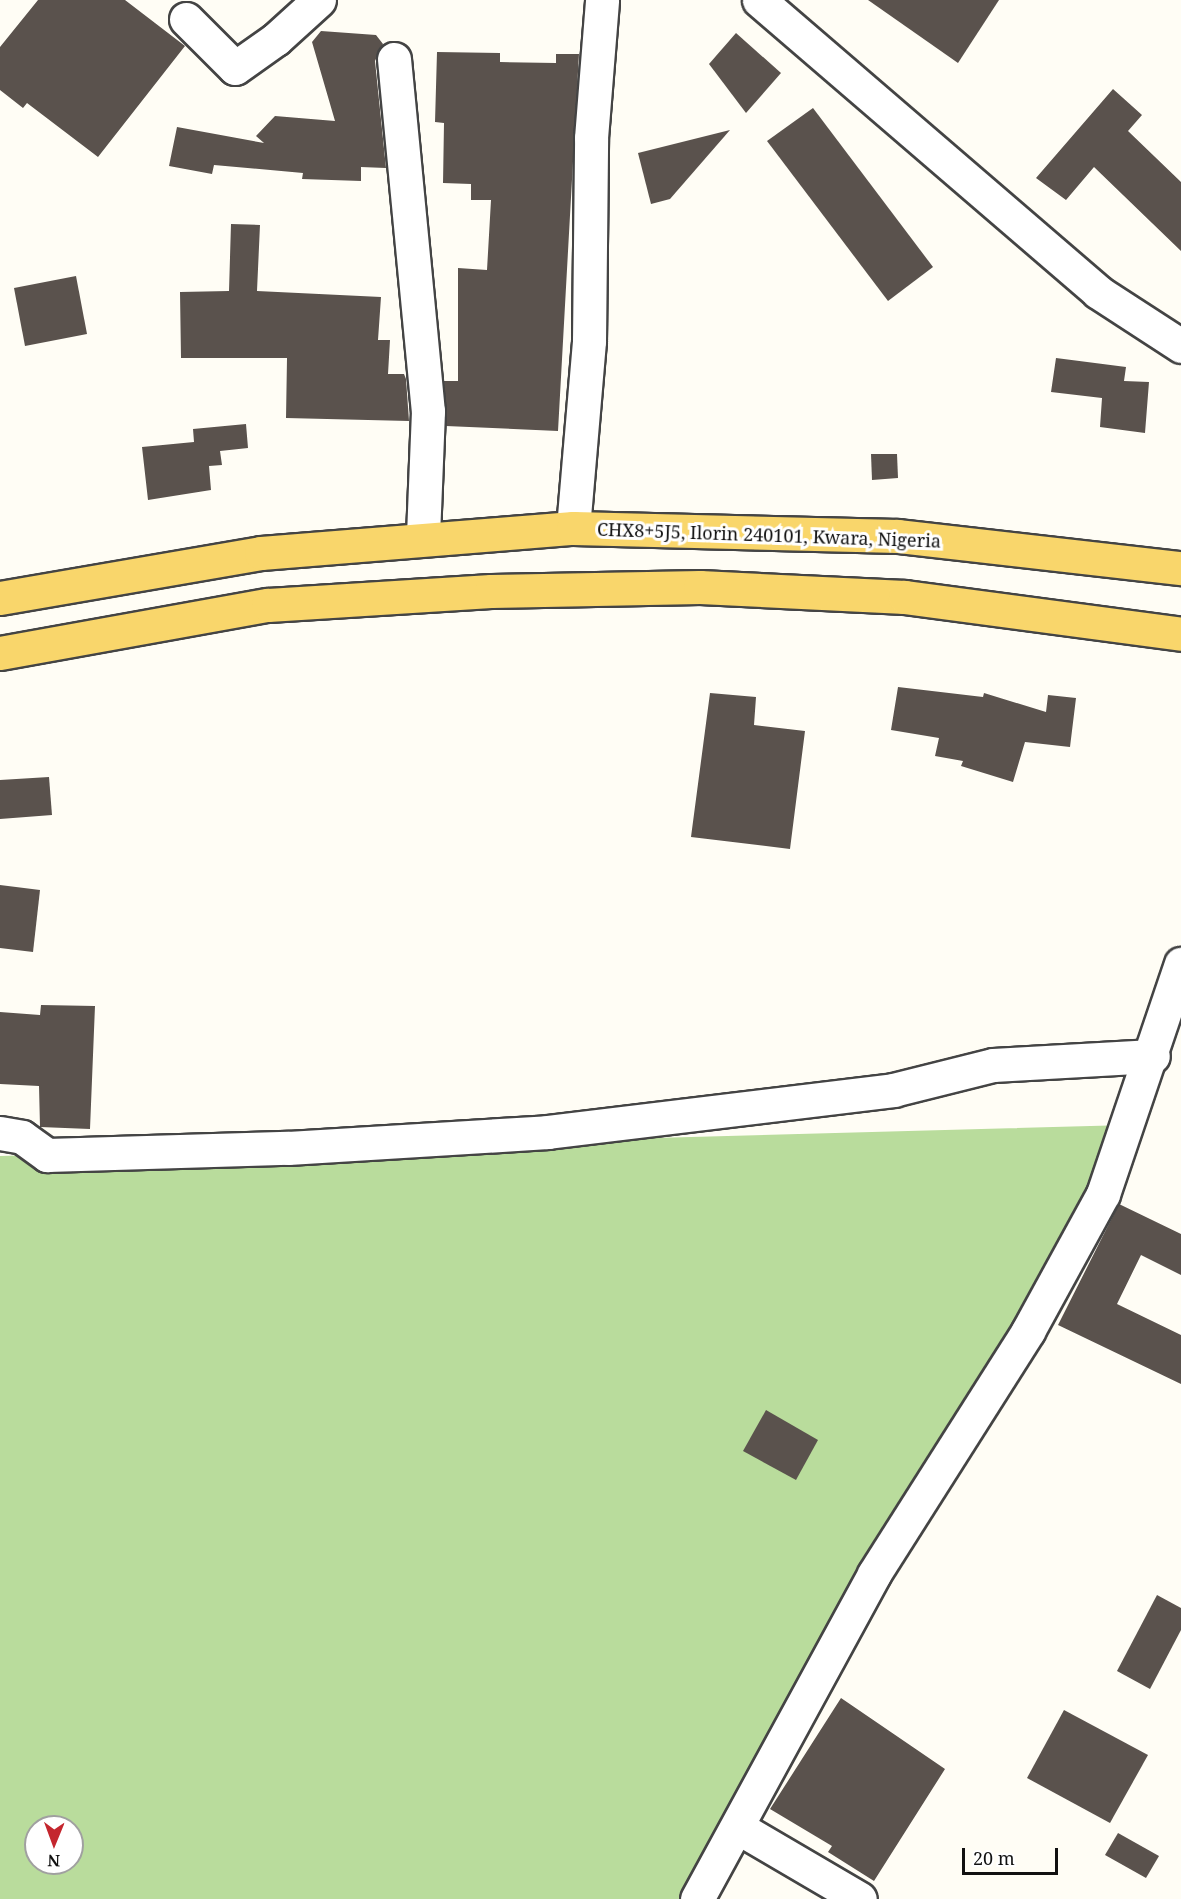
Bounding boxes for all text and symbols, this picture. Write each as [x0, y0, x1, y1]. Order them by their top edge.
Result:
street label: CHX8+5J5, Ilorin 240101, Kwara, Nigeria [597, 518, 941, 552]
north arrow [24, 1815, 84, 1875]
scale bar [965, 1836, 1061, 1874]
text: 20 m [973, 1846, 1015, 1870]
text: N [47, 1850, 60, 1872]

